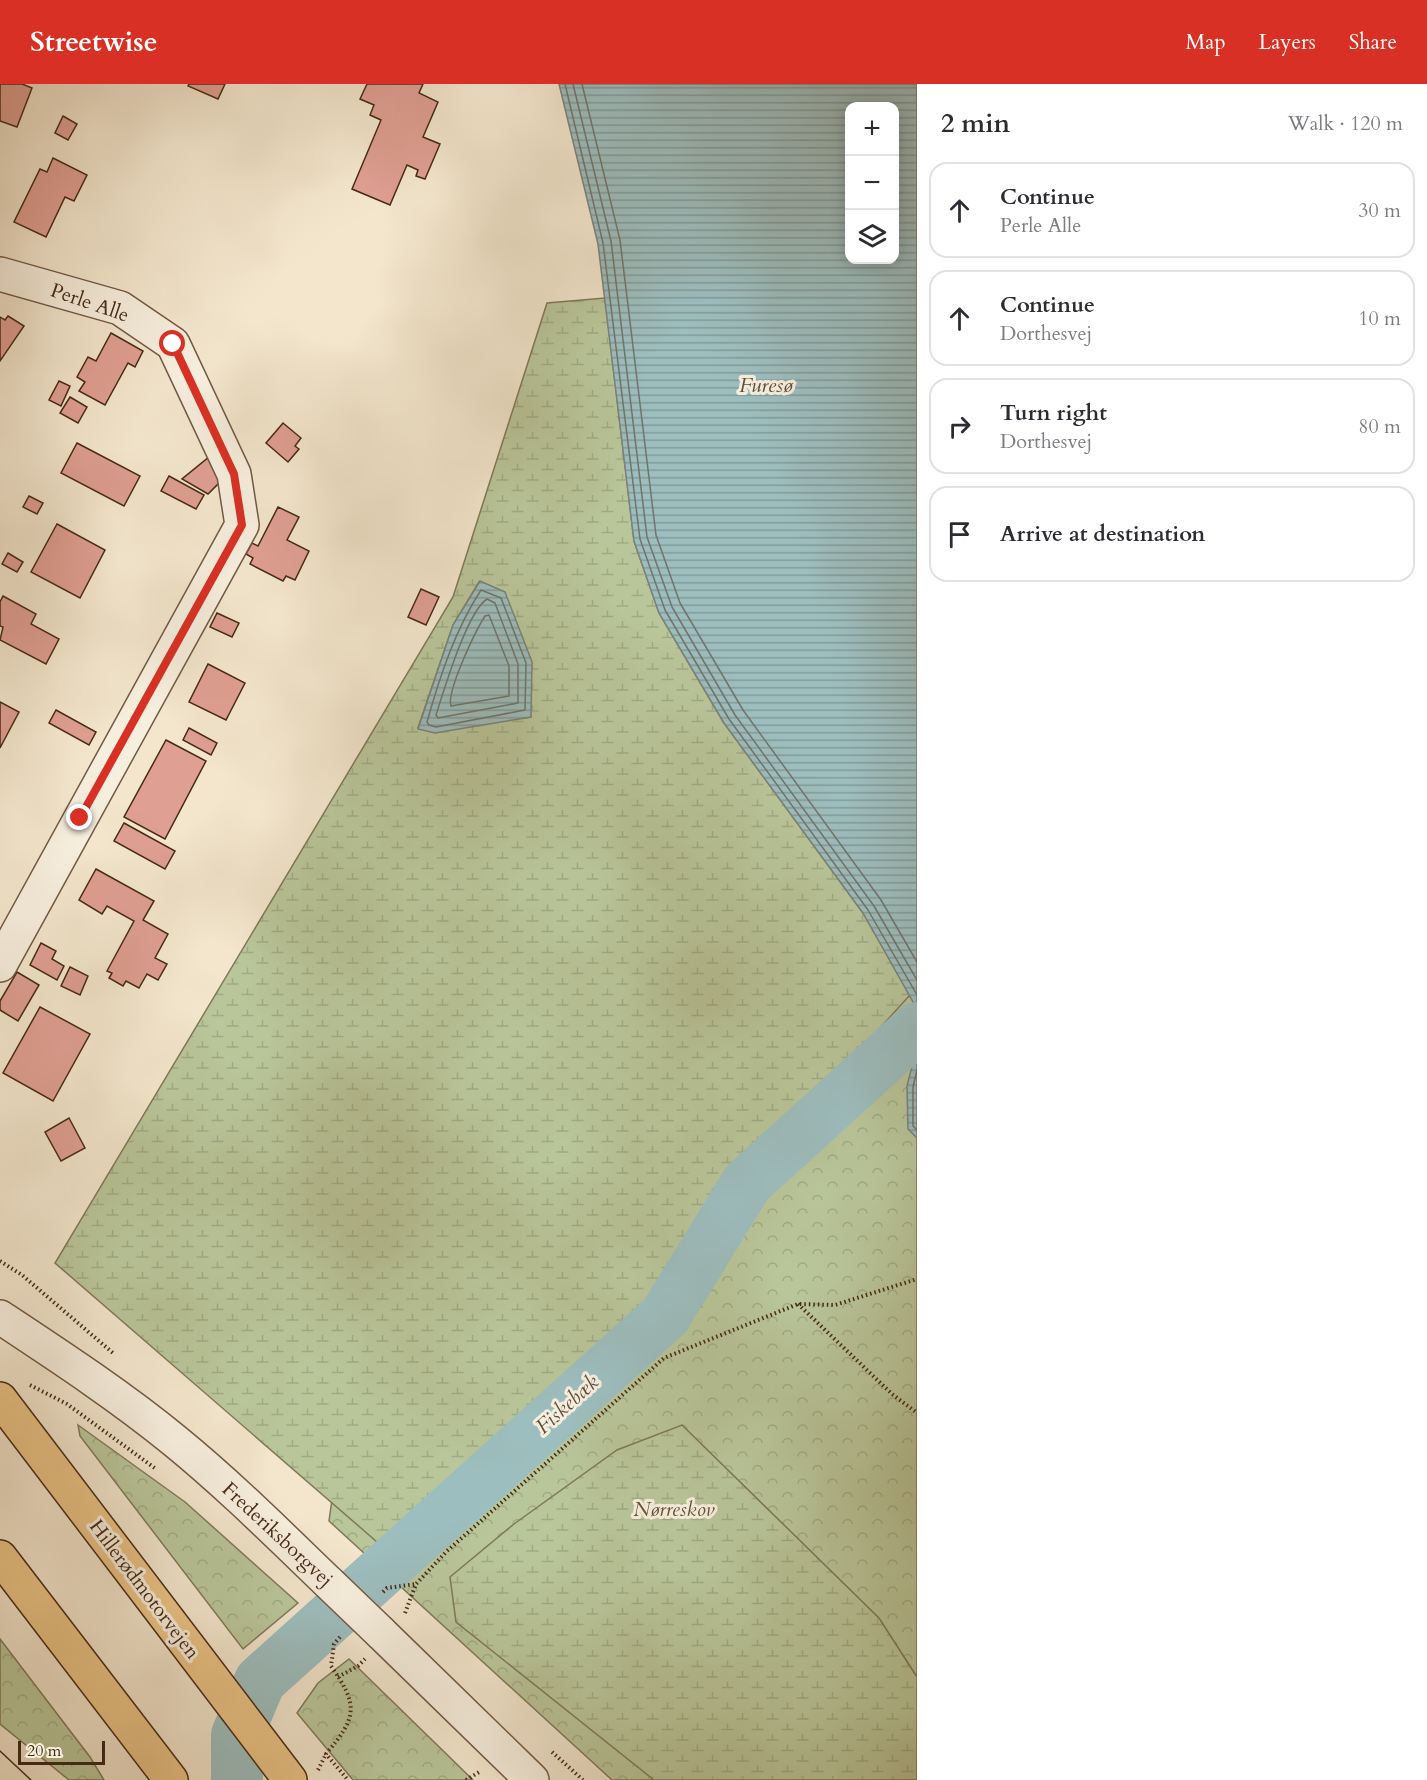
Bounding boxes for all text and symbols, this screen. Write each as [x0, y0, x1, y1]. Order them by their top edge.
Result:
text: Streetwise [30, 23, 158, 61]
text: Map [1186, 28, 1226, 57]
text: Layers [1259, 28, 1316, 57]
text: Share [1349, 28, 1397, 57]
map controls [845, 102, 899, 264]
button: + [845, 102, 899, 156]
text: 2 min [941, 106, 1010, 141]
text: Walk · 120 m [1288, 110, 1403, 137]
button: − [845, 156, 899, 210]
text: Continue [1000, 182, 1095, 212]
icon: ahead [943, 194, 976, 227]
text: 30 m [1358, 197, 1401, 224]
button: layers [845, 210, 899, 264]
text: Perle Alle [1000, 212, 1081, 239]
street label: Perle Alle [47, 276, 133, 328]
text: Continue [1000, 290, 1095, 320]
icon: ahead [943, 302, 976, 335]
text: 10 m [1358, 305, 1401, 332]
text: Dorthesvej [1000, 320, 1092, 347]
route start [159, 330, 185, 356]
water label: Furesø [739, 371, 794, 400]
text: Turn right [1000, 398, 1107, 428]
icon: right [943, 410, 976, 443]
text: 80 m [1358, 413, 1401, 440]
text: Dorthesvej [1000, 428, 1092, 455]
icon: arrive [943, 518, 976, 551]
text: Arrive at destination [1000, 519, 1205, 549]
route end [66, 804, 92, 830]
water label: Fiskebæk [529, 1368, 606, 1441]
street label: Frederiksborgvej [216, 1476, 339, 1593]
park label: Nørreskov [633, 1496, 715, 1523]
street label: Hillerødmotorvejen [83, 1514, 206, 1665]
scale bar [18, 1738, 105, 1766]
text: 20 m [27, 1740, 61, 1762]

